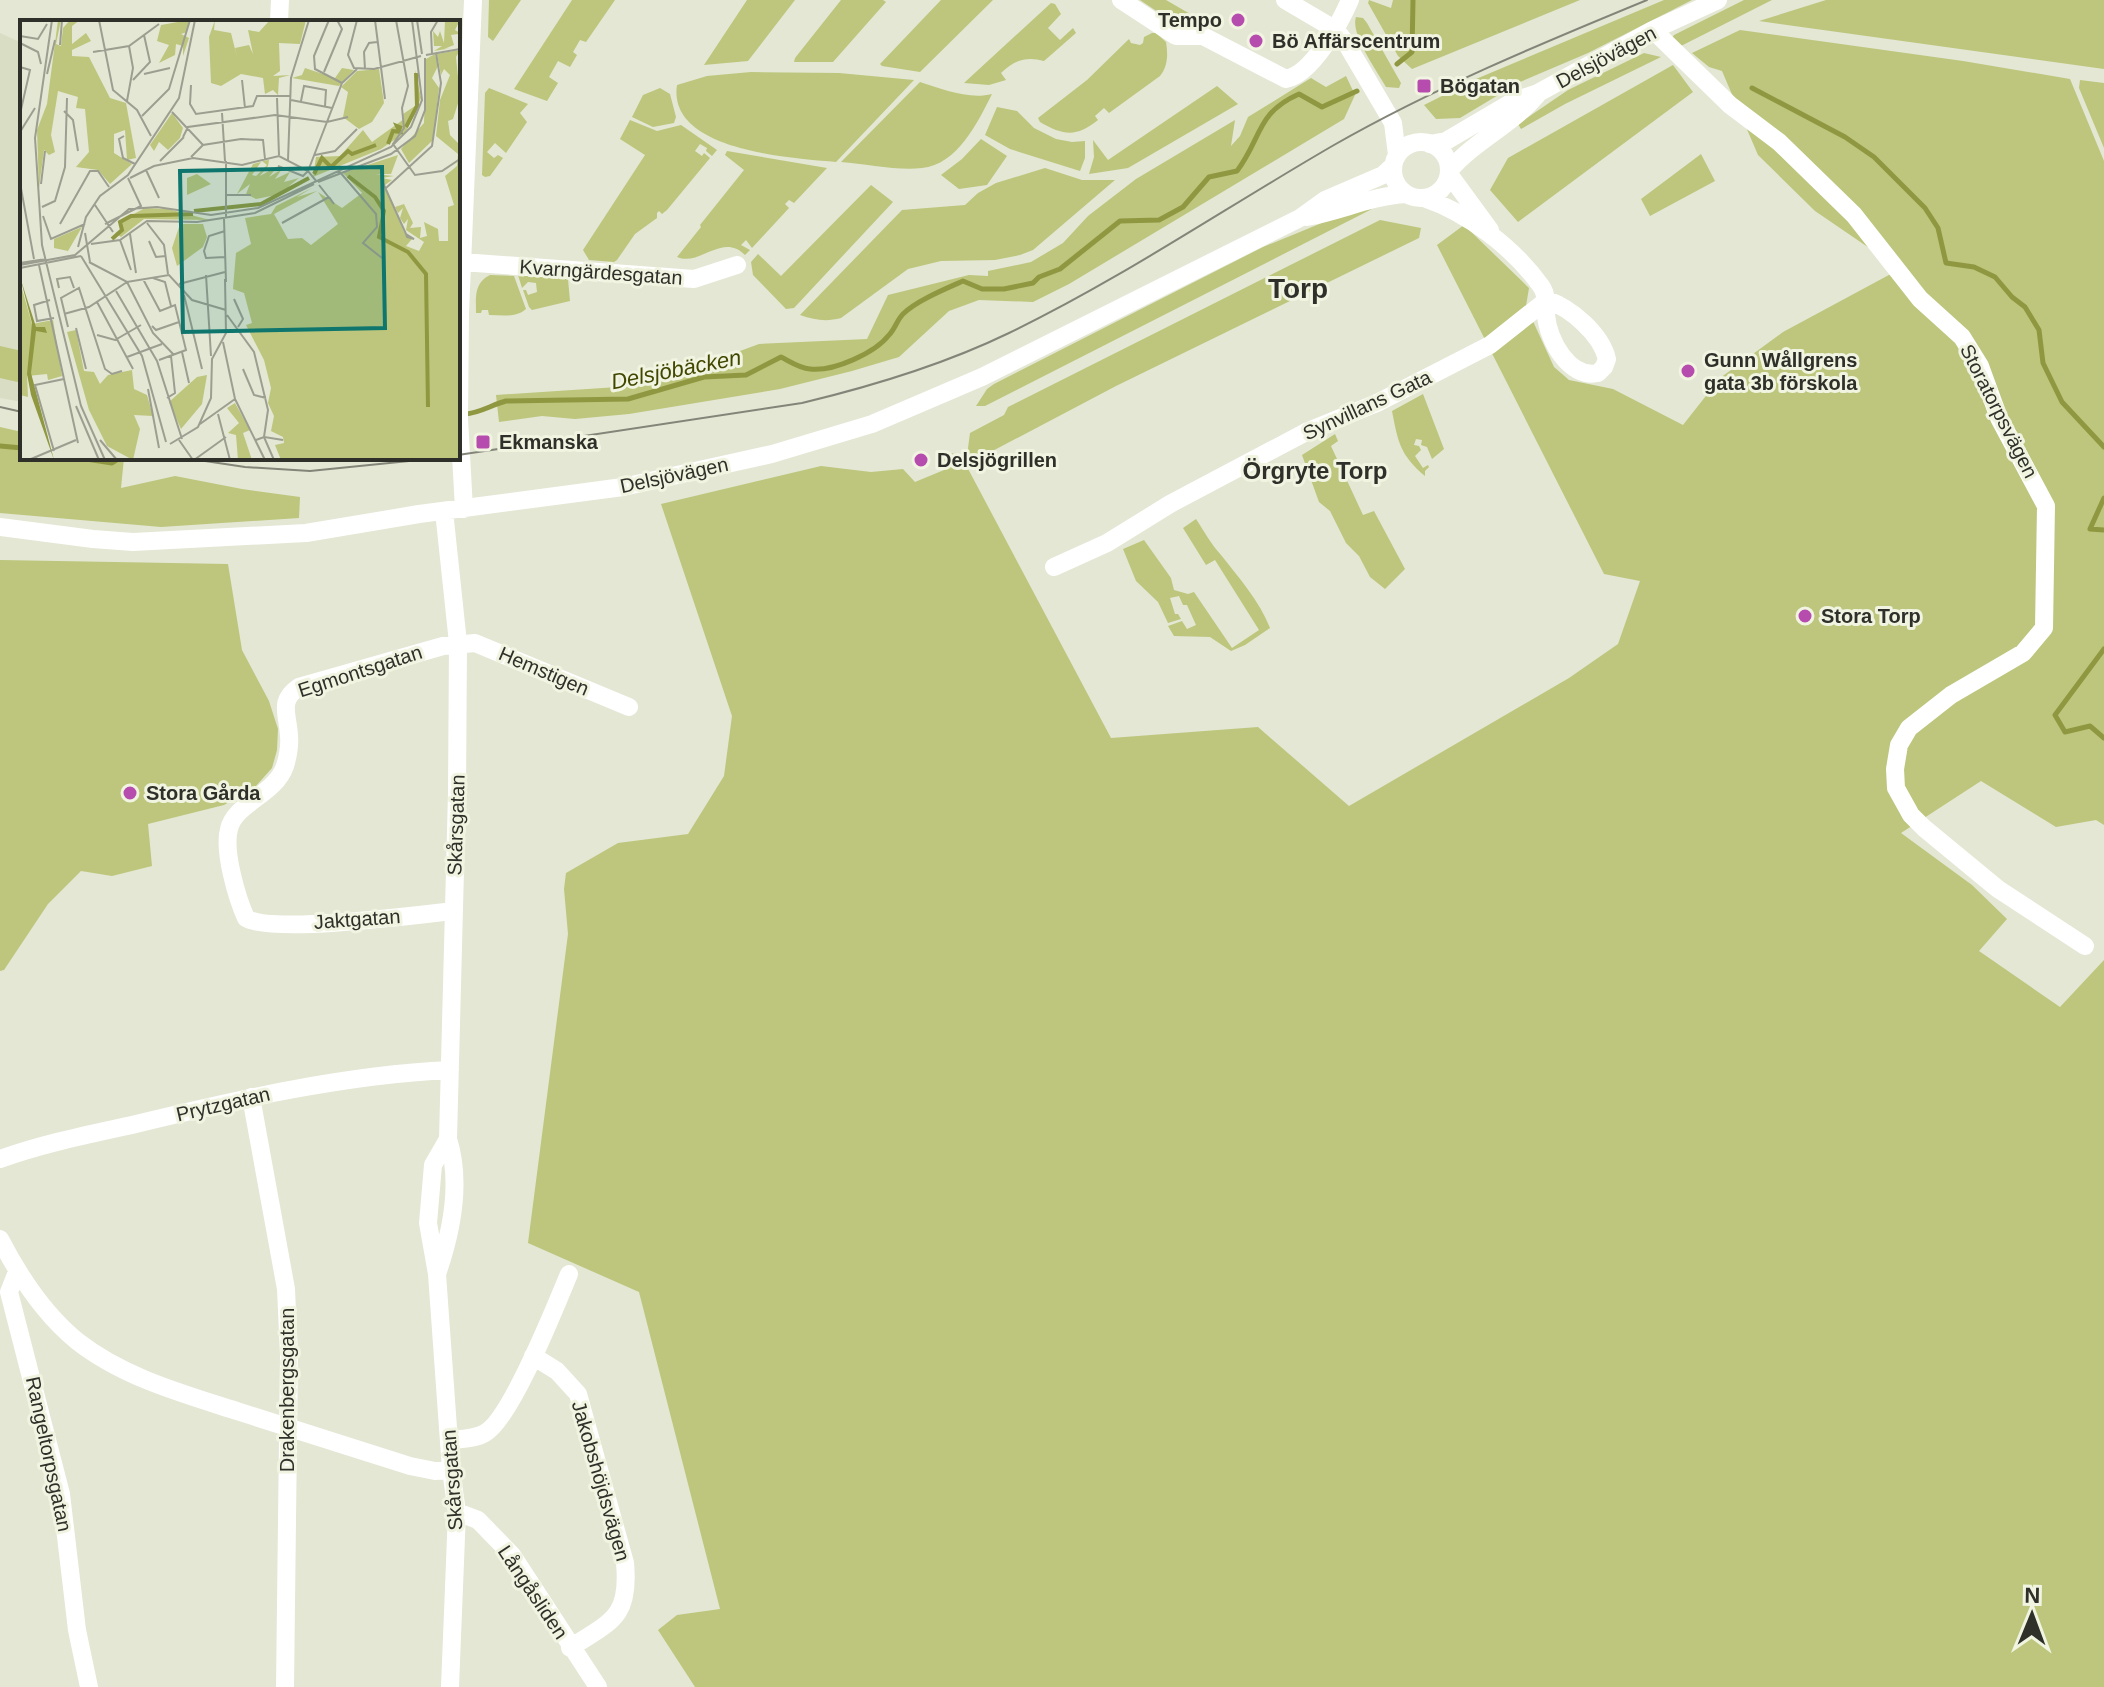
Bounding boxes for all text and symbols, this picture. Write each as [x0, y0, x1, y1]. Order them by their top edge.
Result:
place label: Tempo [1158, 9, 1222, 31]
marker: Tempo [1229, 11, 1247, 29]
inset map [20, 20, 460, 460]
street label: Delsjövägen [1552, 21, 1660, 93]
place label: Bö Affärscentrum [1272, 30, 1440, 52]
marker: Bö Affärscentrum [1247, 32, 1265, 50]
place label: Bögatan [1440, 75, 1520, 97]
marker: Bögatan [1415, 77, 1433, 95]
street label: Kvarngärdesgatan [519, 255, 683, 289]
district label: Torp [1268, 273, 1328, 304]
street label: Storatorpsvägen [1956, 341, 2042, 481]
water label: Delsjöbäcken [609, 345, 743, 394]
place label: Gunn Wållgrens gata 3b förskola [1704, 349, 1858, 394]
marker: Gunn Wållgrens gata 3b förskola [1679, 362, 1697, 380]
street label: Synvillans Gata [1299, 365, 1435, 444]
place label: Ekmanska [499, 431, 599, 453]
marker: Ekmanska [474, 433, 492, 451]
place label: Delsjögrillen [937, 449, 1057, 471]
marker: Delsjögrillen [912, 451, 930, 469]
street label: Delsjövägen [618, 453, 730, 497]
district label: Örgryte Torp [1243, 457, 1387, 484]
place label: Stora Torp [1821, 605, 1921, 627]
marker: Stora Torp [1796, 607, 1814, 625]
street label: Egmontsgatan [295, 641, 425, 701]
street label: Hemstigen [496, 642, 592, 700]
street label: Skårsgatan [443, 774, 469, 876]
place label: Stora Gårda [146, 782, 261, 804]
marker: Stora Gårda [121, 784, 139, 802]
street label: Jaktgatan [313, 905, 401, 933]
street label: Prytzgatan [174, 1083, 272, 1125]
street label: Drakenbergsgatan [276, 1308, 298, 1472]
street label: Rangeltorpsgatan [22, 1374, 76, 1534]
street label: Jakobshöjdsvägen [568, 1398, 634, 1564]
street label: Skårsgatan [437, 1429, 467, 1531]
street label: Långåsliden [494, 1541, 572, 1643]
north arrow [1992, 1575, 2072, 1655]
text: N [2024, 1583, 2041, 1608]

